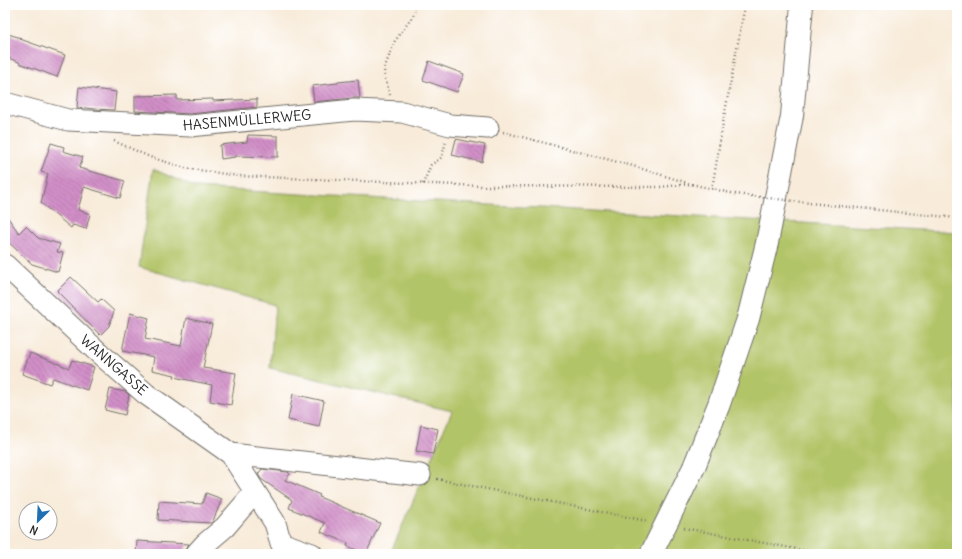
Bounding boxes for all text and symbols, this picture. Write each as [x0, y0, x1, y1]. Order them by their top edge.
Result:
street label: HASENMÜLLERWEG [182, 105, 312, 135]
street label: WANNGASSE [77, 331, 151, 399]
north arrow [18, 501, 58, 541]
text: N [28, 522, 40, 538]

